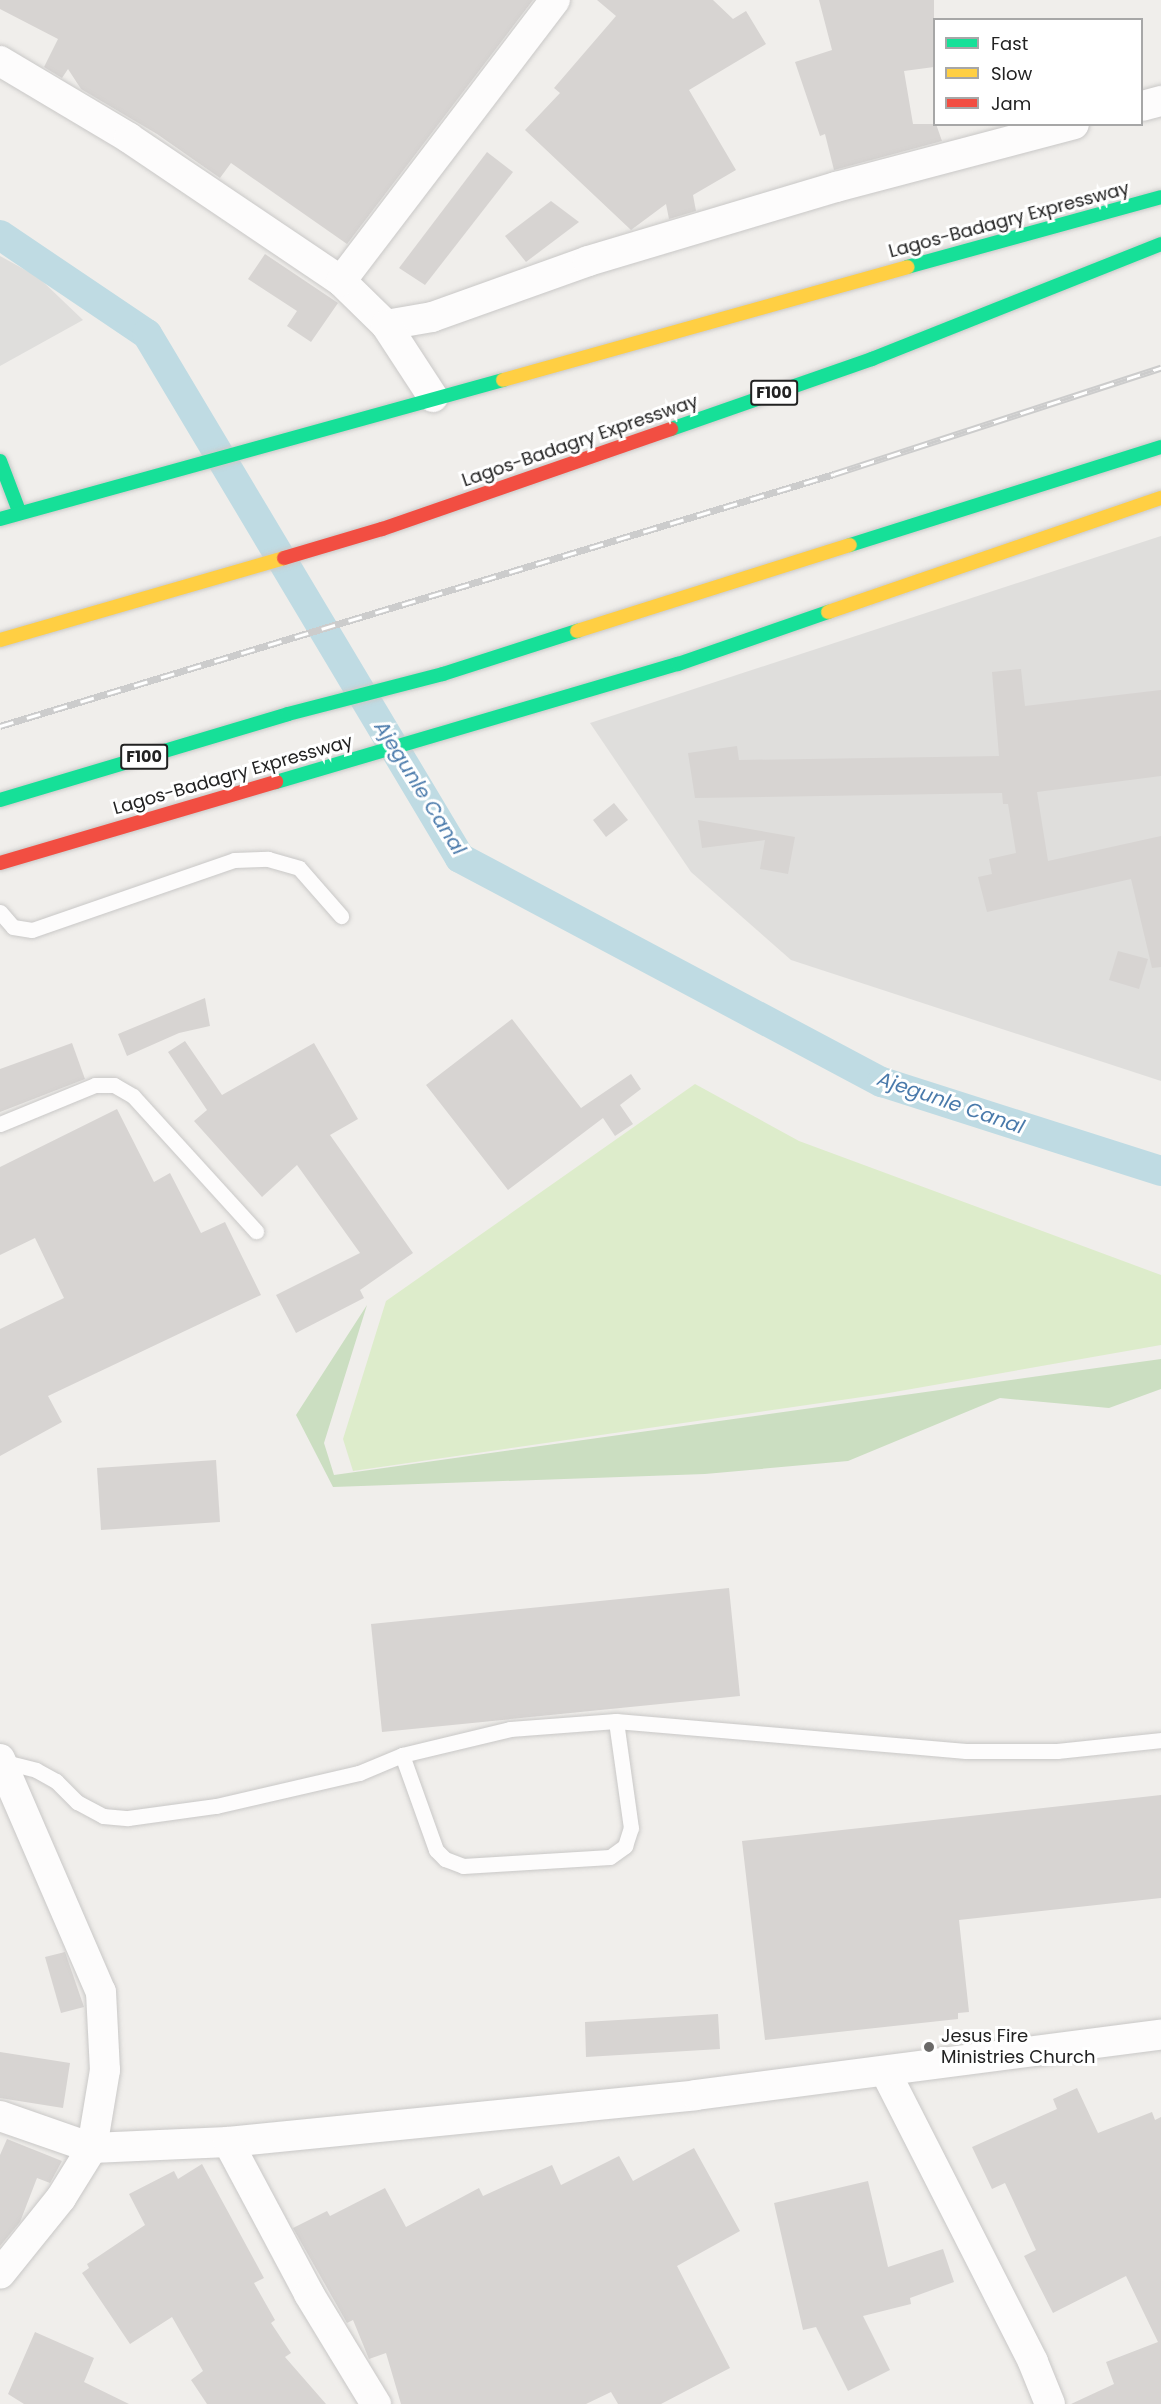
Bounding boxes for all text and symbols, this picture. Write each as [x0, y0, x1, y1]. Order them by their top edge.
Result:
legend [933, 18, 1143, 126]
text: Fast [991, 31, 1028, 56]
text: Slow [991, 61, 1032, 86]
text: Jam [991, 91, 1031, 116]
street label: Lagos-Badagry Expressway [886, 177, 1132, 263]
road number: F100 [750, 380, 798, 406]
street label: Lagos-Badagry Expressway [459, 390, 701, 492]
water label: Ajegunle Canal [369, 717, 471, 859]
street label: Lagos-Badagry Expressway [111, 730, 355, 820]
road number: F100 [120, 744, 168, 770]
water label: Ajegunle Canal [875, 1067, 1027, 1139]
place label: Jesus Fire Ministries Church [941, 2026, 1095, 2068]
marker: Jesus Fire Ministries Church [922, 2040, 936, 2054]

